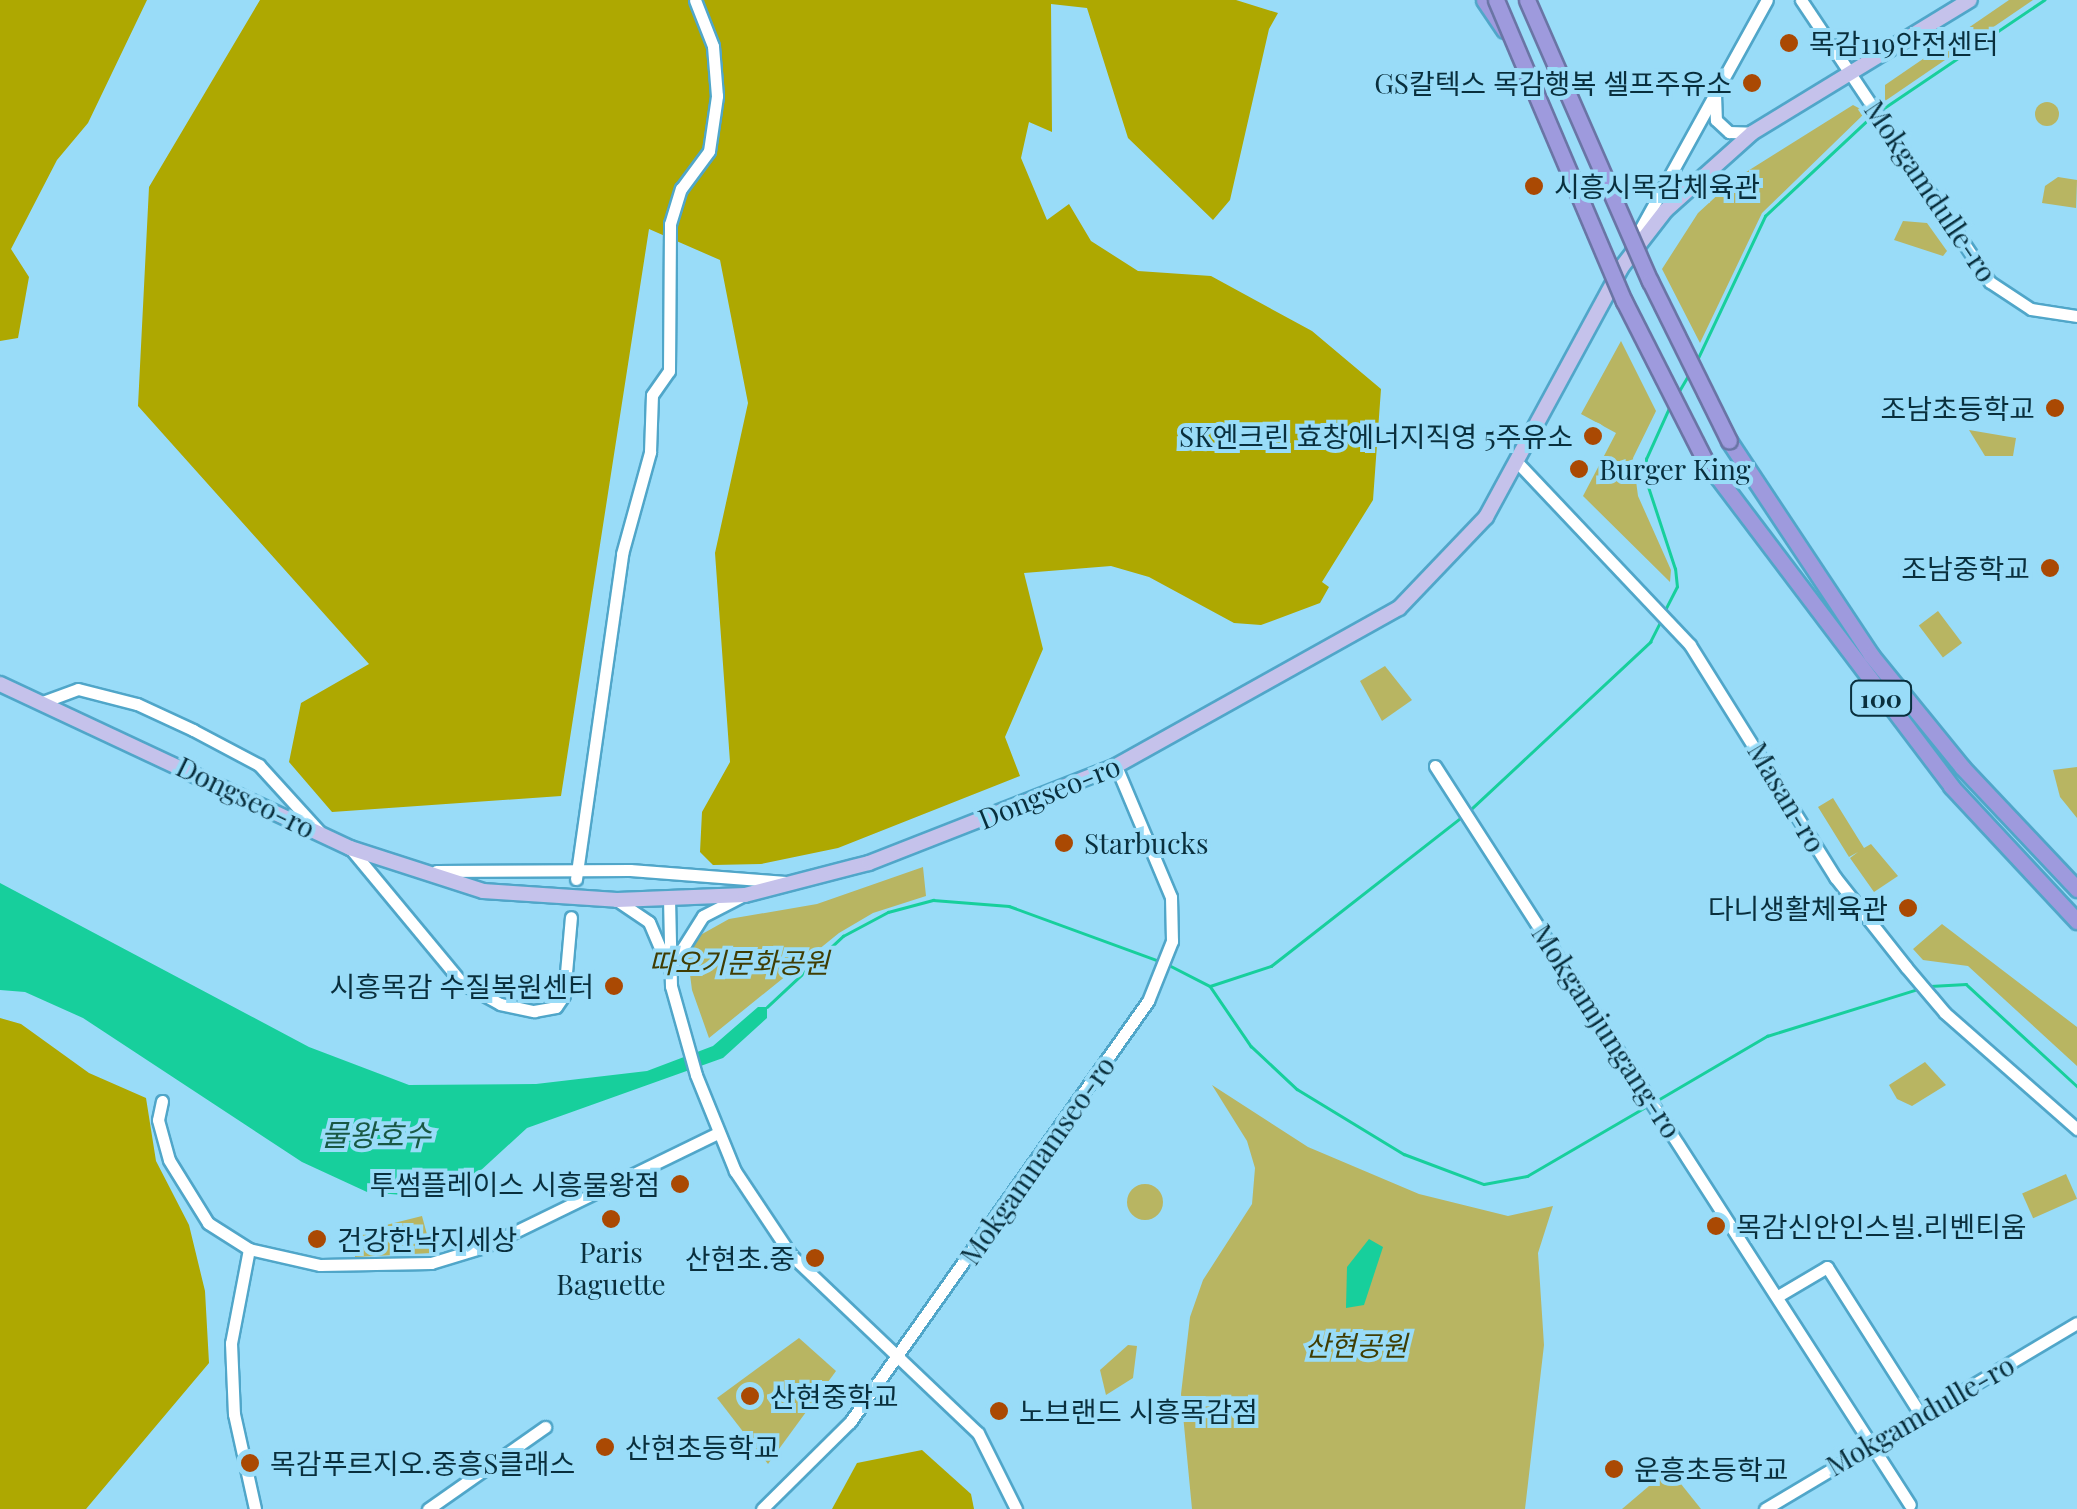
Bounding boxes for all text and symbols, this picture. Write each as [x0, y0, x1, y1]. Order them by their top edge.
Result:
place label: 목감119안전센터 [1809, 26, 1999, 60]
marker: 목감119안전센터 [1778, 32, 1800, 54]
place label: GS칼텍스 목감행복 셀프주유소 [1374, 66, 1732, 100]
marker: GS칼텍스 목감행복 셀프주유소 [1741, 72, 1763, 94]
street label: Mokgamdulle-ro [1858, 94, 2004, 288]
place label: 시흥시목감체육관 [1554, 169, 1760, 203]
marker: 시흥시목감체육관 [1523, 175, 1545, 197]
place label: 조남초등학교 [1880, 391, 2035, 425]
marker: 조남초등학교 [2044, 397, 2066, 419]
place label: SK엔크린 효창에너지직영 5주유소 [1179, 419, 1573, 453]
marker: SK엔크린 효창에너지직영 5주유소 [1582, 425, 1604, 447]
place label: Burger King [1599, 452, 1751, 486]
marker: Burger King [1568, 458, 1590, 480]
place label: 조남중학교 [1901, 551, 2030, 585]
marker: 조남중학교 [2039, 557, 2061, 579]
road number: 100 [1848, 678, 1914, 718]
street label: Masan-ro [1741, 736, 1833, 858]
street label: Dongseo-ro [973, 748, 1125, 836]
street label: Dongseo-ro [171, 749, 321, 845]
place label: Starbucks [1084, 826, 1208, 860]
marker: Starbucks [1053, 832, 1075, 854]
place label: 다니생활체육관 [1708, 891, 1888, 925]
marker: 다니생활체육관 [1897, 897, 1919, 919]
street label: Mokgamjungang-ro [1525, 918, 1689, 1144]
park label: 따오기문화공원 [649, 945, 829, 979]
place label: 시흥목감 수질복원센터 [329, 969, 594, 1003]
marker: 시흥목감 수질복원센터 [603, 975, 625, 997]
street label: Mokgamnamseo-ro [953, 1049, 1121, 1271]
water label: 물왕호수 [321, 1116, 431, 1152]
place label: 투썸플레이스 시흥물왕점 [370, 1167, 660, 1201]
marker: 투썸플레이스 시흥물왕점 [669, 1173, 691, 1195]
marker: Paris Baguette [600, 1208, 622, 1230]
place label: 목감신안인스빌.리벤티움 [1736, 1209, 2026, 1243]
marker: 목감신안인스빌.리벤티움 [1705, 1215, 1727, 1237]
place label: 건강한낙지세상 [337, 1222, 517, 1256]
marker: 건강한낙지세상 [306, 1228, 328, 1250]
place label: Paris Baguette [556, 1235, 666, 1301]
place label: 산현초.중 [685, 1241, 795, 1275]
marker: 산현초.중 [804, 1247, 826, 1269]
park label: 산현공원 [1304, 1328, 1408, 1362]
street label: Mokgamdulle-ro [1820, 1348, 2020, 1482]
place label: 산현중학교 [770, 1379, 899, 1413]
marker: 산현중학교 [739, 1385, 761, 1407]
place label: 노브랜드 시흥목감점 [1019, 1394, 1258, 1428]
marker: 노브랜드 시흥목감점 [988, 1400, 1010, 1422]
place label: 산현초등학교 [625, 1430, 780, 1464]
marker: 산현초등학교 [594, 1436, 616, 1458]
place label: 목감푸르지오.중흥S클래스 [270, 1446, 576, 1480]
marker: 목감푸르지오.중흥S클래스 [239, 1452, 261, 1474]
place label: 운흥초등학교 [1634, 1452, 1789, 1486]
marker: 운흥초등학교 [1603, 1458, 1625, 1480]

